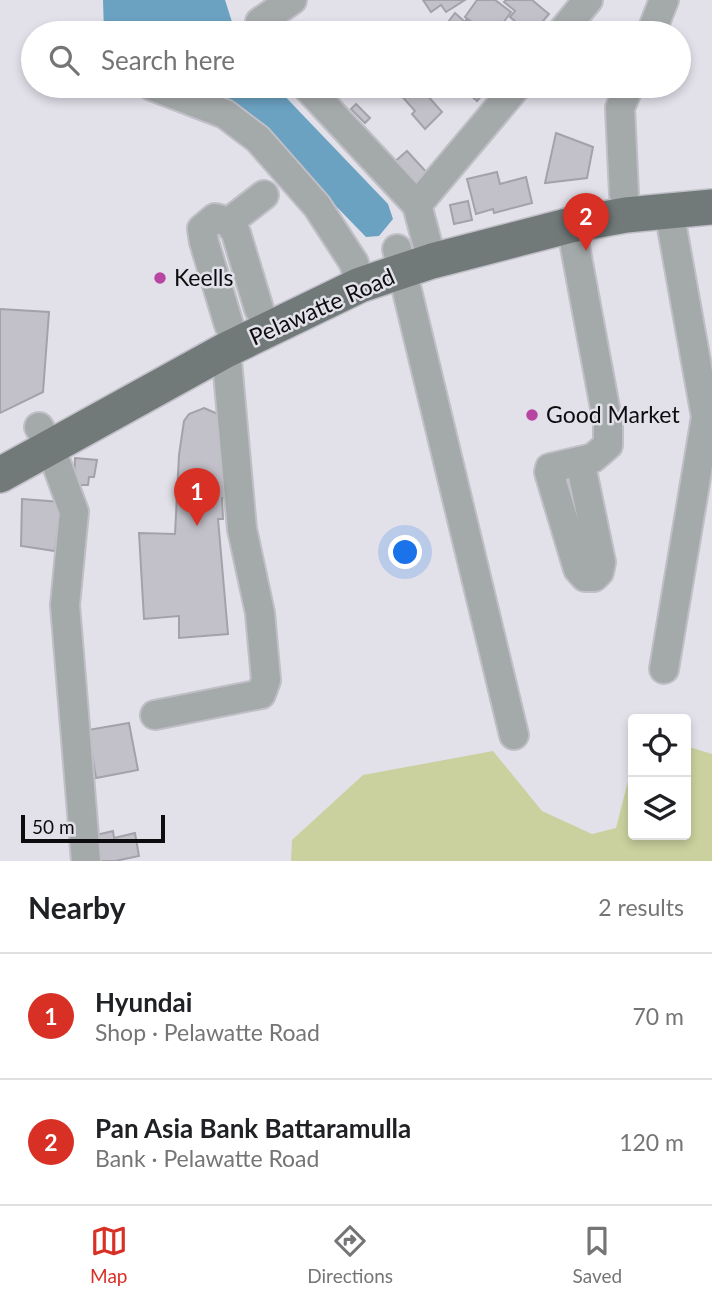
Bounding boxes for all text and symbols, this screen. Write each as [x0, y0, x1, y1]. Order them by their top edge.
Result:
search box [21, 21, 691, 98]
icon: search [45, 41, 83, 79]
text: Search here [101, 44, 235, 76]
pin: 2 [563, 193, 609, 251]
street label: Pelawatte Road [245, 262, 399, 351]
place label: Keells [174, 263, 234, 291]
marker: Keells [152, 270, 168, 286]
place label: Good Market [546, 400, 680, 428]
marker: Good Market [524, 407, 540, 423]
pin: 1 [174, 468, 220, 526]
your location [388, 535, 422, 569]
map controls [628, 714, 691, 840]
button: locate [628, 714, 691, 777]
button: layers [628, 777, 691, 840]
scale bar [21, 812, 164, 844]
text: 50 m [32, 815, 75, 838]
text: Nearby [28, 889, 126, 925]
text: 2 results [598, 893, 684, 921]
text: Hyundai [95, 986, 192, 1018]
text: 1 [44, 1002, 58, 1030]
text: 70 m [633, 1002, 684, 1030]
text: Shop · Pelawatte Road [95, 1018, 320, 1046]
text: Pan Asia Bank Battaramulla [95, 1112, 411, 1144]
text: 2 [44, 1128, 58, 1156]
text: 120 m [619, 1128, 684, 1156]
text: Bank · Pelawatte Road [95, 1144, 319, 1172]
tab: Map [90, 1222, 128, 1287]
tab: Directions [307, 1222, 393, 1287]
tab: Saved [573, 1222, 622, 1287]

